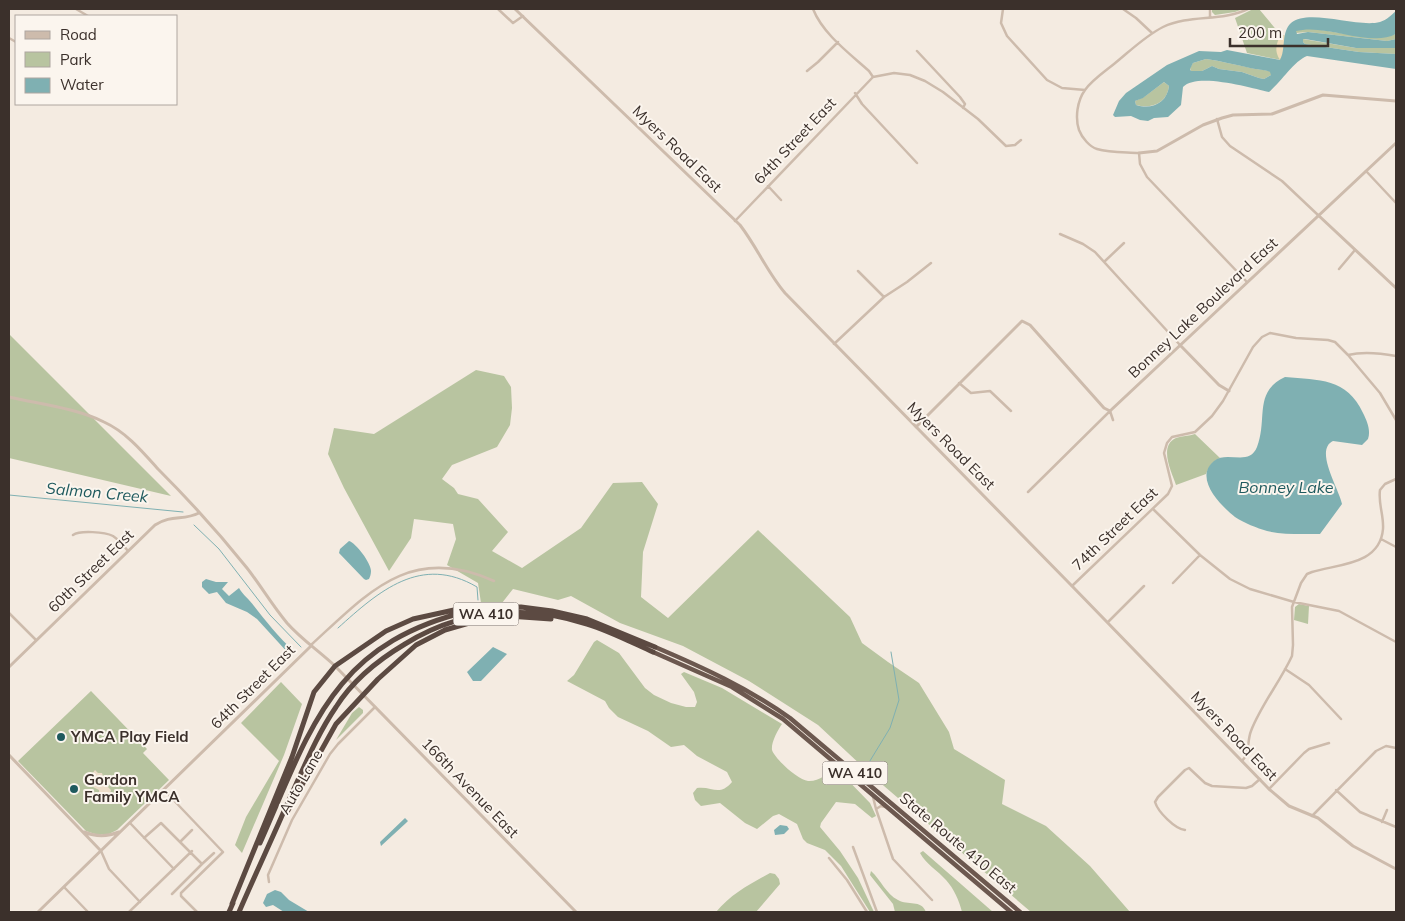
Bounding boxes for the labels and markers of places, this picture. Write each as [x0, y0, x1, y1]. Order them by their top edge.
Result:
place label: YMCA Play Field [70, 727, 189, 746]
marker: YMCA Play Field [55, 731, 67, 743]
place label: Gordon Family YMCA [84, 770, 180, 806]
marker: Gordon Family YMCA [68, 783, 80, 795]

